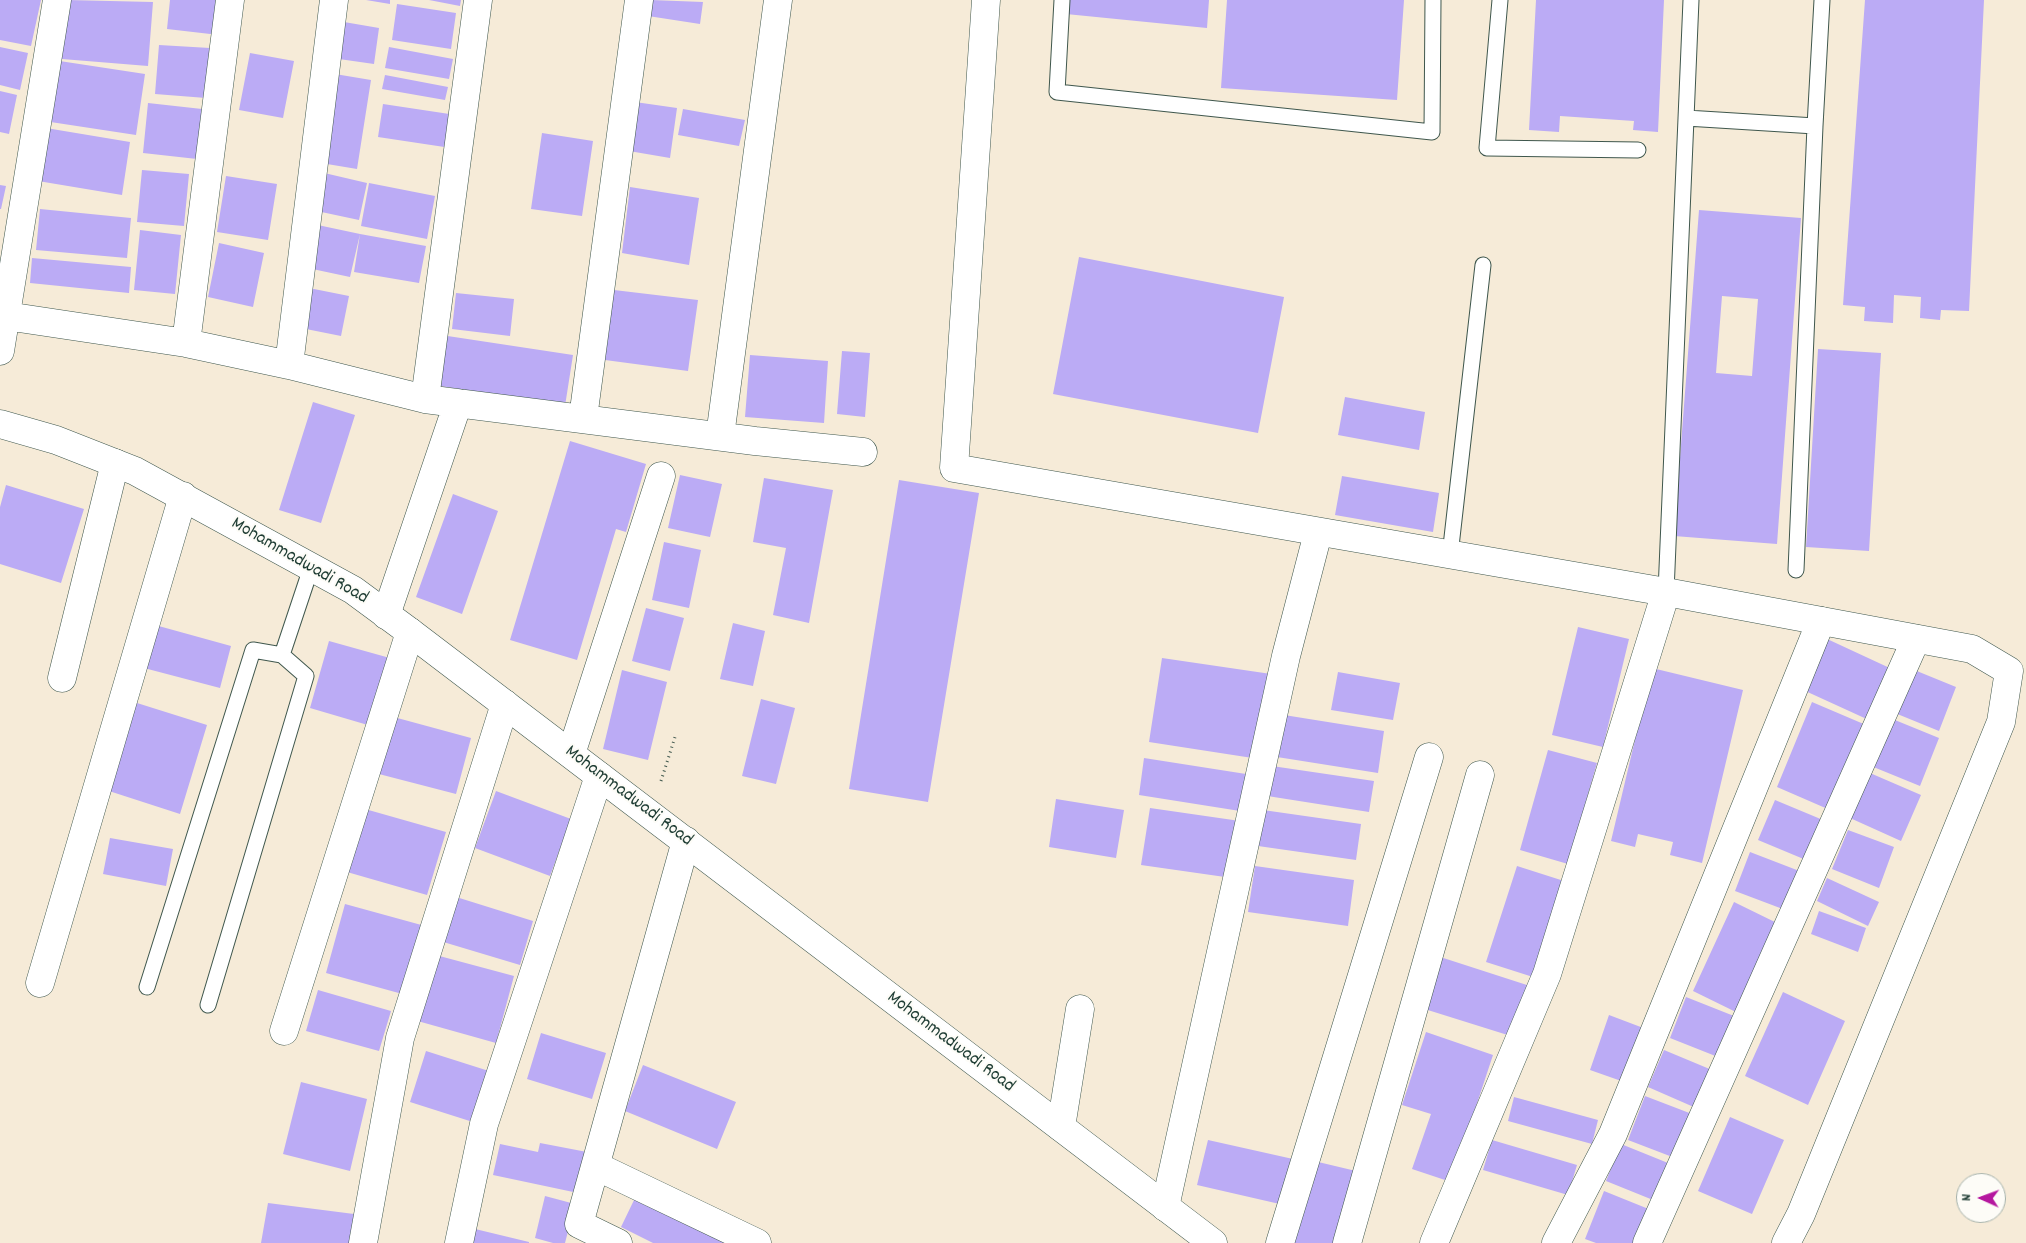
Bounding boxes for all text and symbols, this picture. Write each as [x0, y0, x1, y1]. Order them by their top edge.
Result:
street label: Mohammadwadi Road [226, 513, 372, 611]
street label: Mohammadwadi Road [559, 741, 697, 853]
street label: Mohammadwadi Road [881, 987, 1019, 1099]
north arrow [1956, 1173, 2006, 1223]
text: N [1957, 1194, 1977, 1201]

